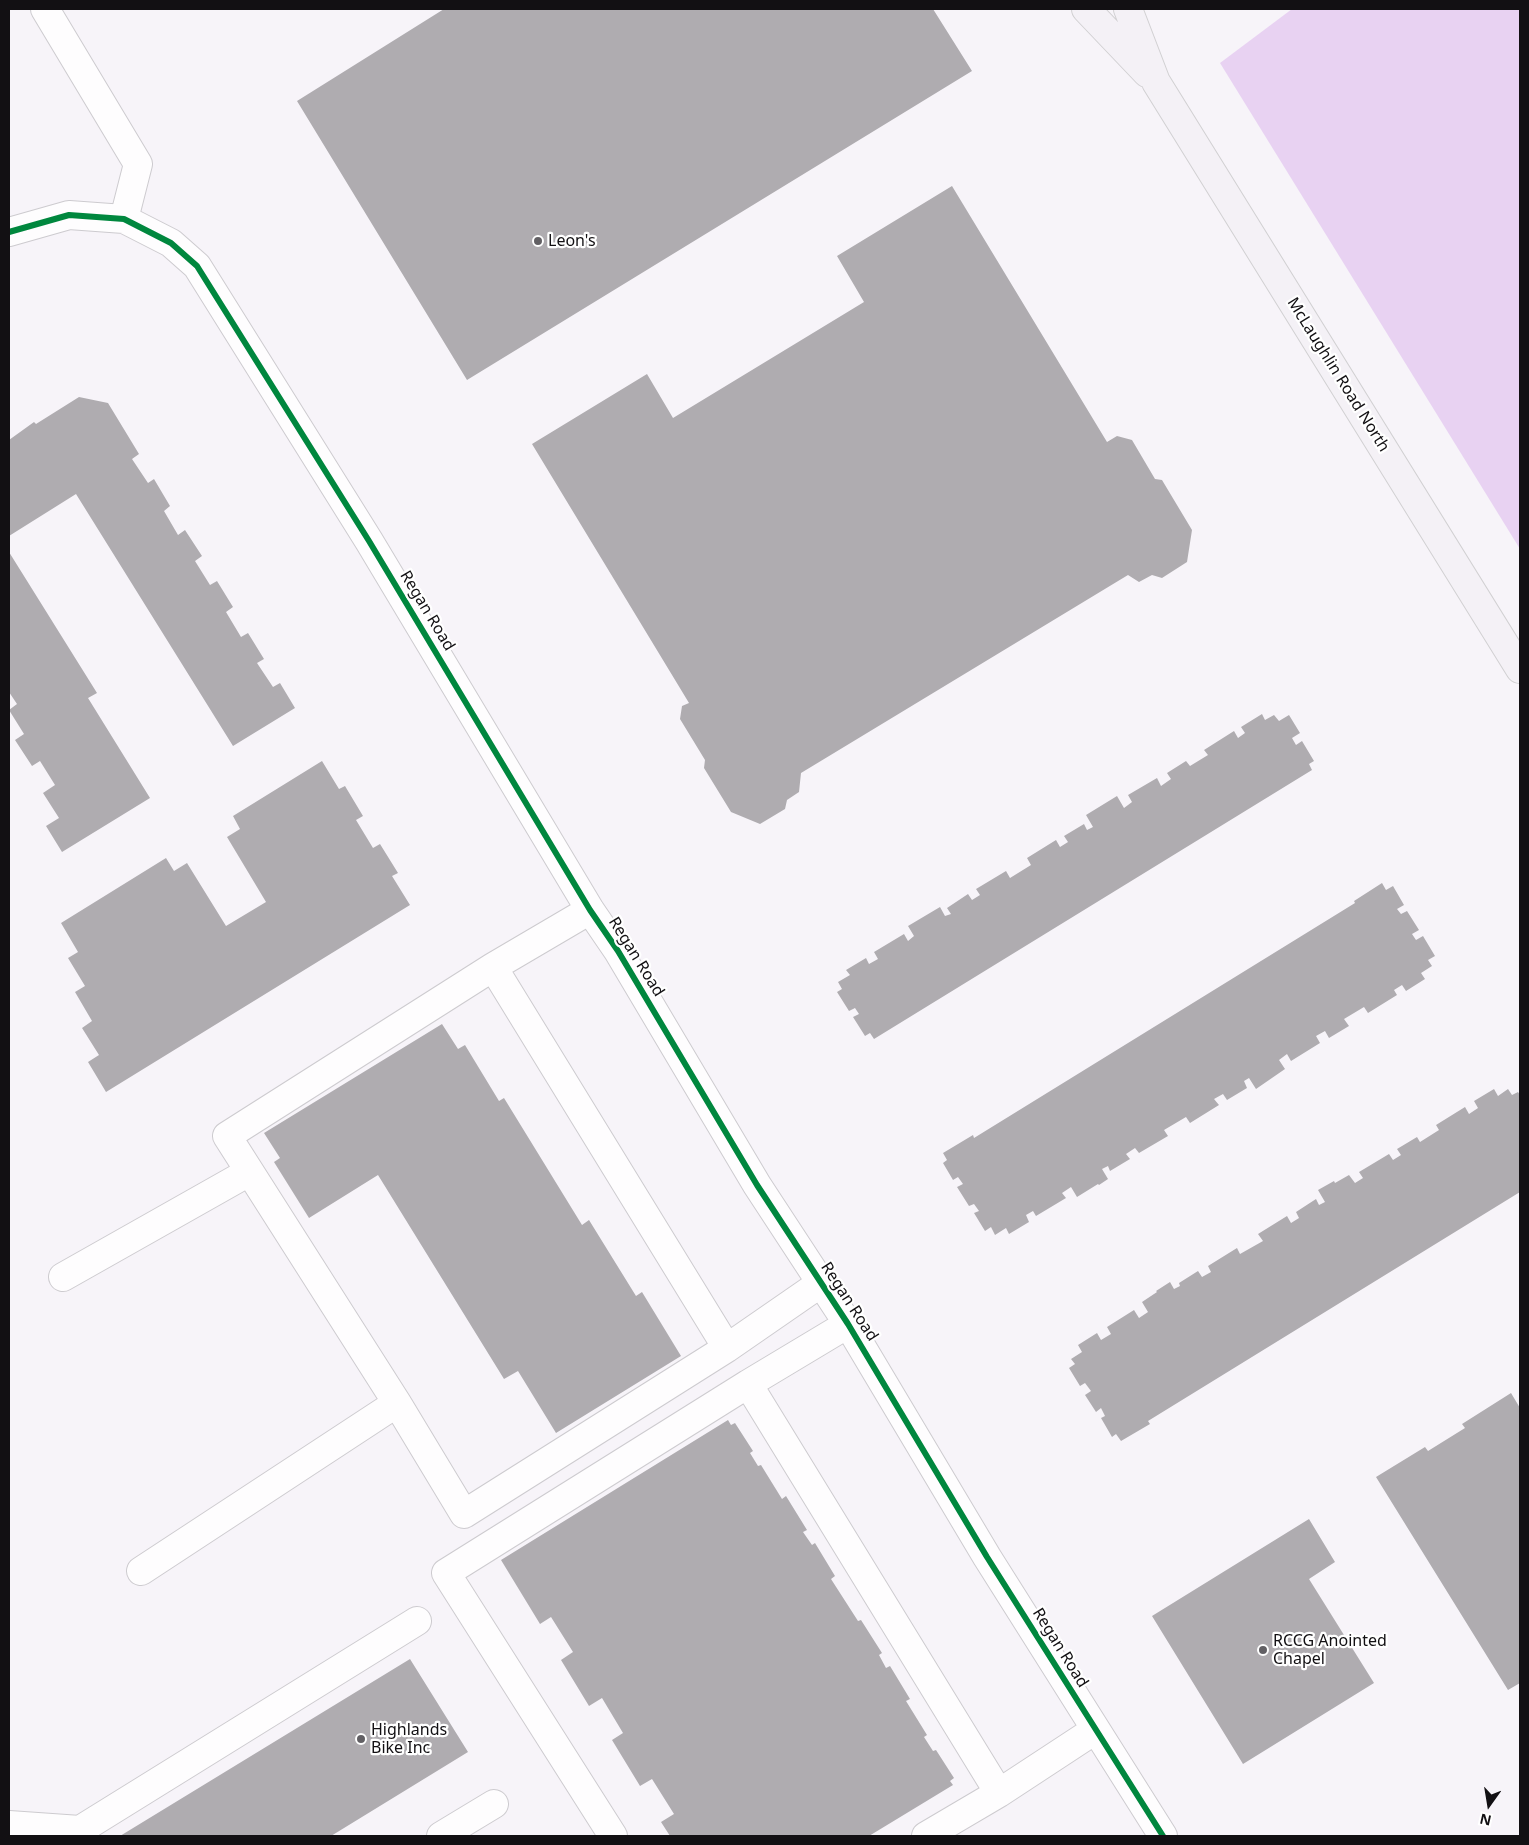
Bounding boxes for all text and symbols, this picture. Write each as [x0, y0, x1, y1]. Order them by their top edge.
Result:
place label: Leon's [548, 231, 596, 251]
marker: Leon's [532, 235, 544, 247]
street label: McLaughlin Road North [1283, 294, 1393, 456]
street label: Regan Road [396, 567, 458, 655]
street label: Regan Road [604, 914, 668, 1000]
street label: Regan Road [816, 1259, 882, 1345]
street label: Regan Road [1028, 1605, 1092, 1691]
place label: RCCG Anointed Chapel [1273, 1631, 1387, 1669]
marker: RCCG Anointed Chapel [1257, 1644, 1269, 1656]
place label: Highlands Bike Inc [371, 1720, 447, 1758]
marker: Highlands Bike Inc [355, 1733, 367, 1745]
north arrow [1464, 1780, 1514, 1830]
text: N [1478, 1810, 1493, 1831]

